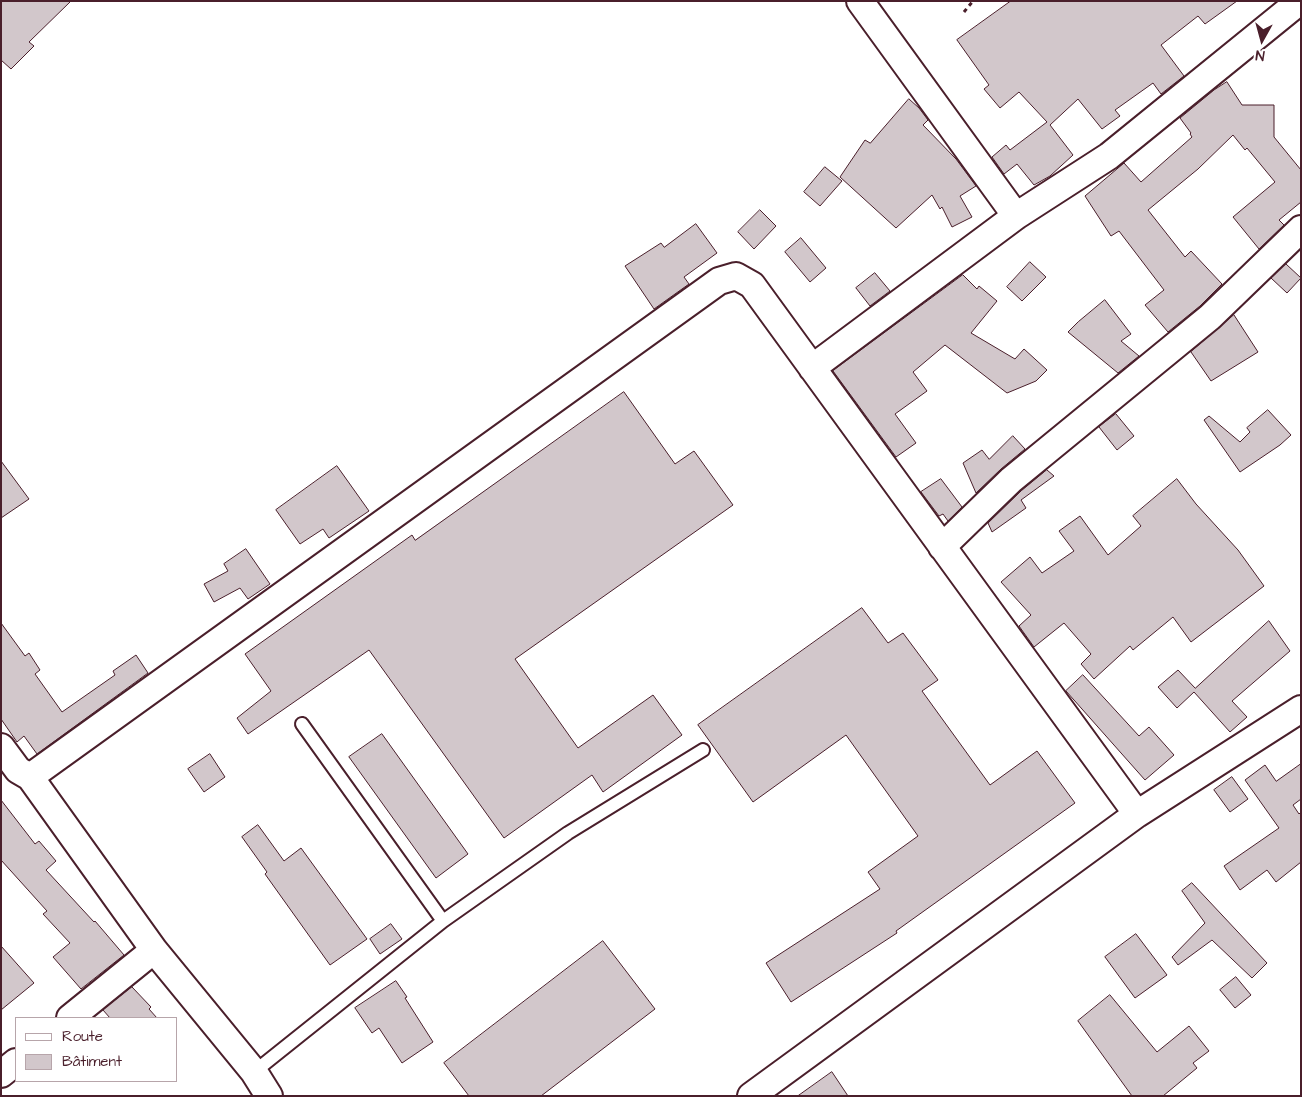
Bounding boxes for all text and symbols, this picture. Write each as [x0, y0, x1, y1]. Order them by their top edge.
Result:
north arrow [1237, 15, 1287, 65]
text: N [1255, 44, 1266, 65]
legend [15, 1017, 178, 1082]
text: Route [62, 1026, 103, 1047]
text: Bâtiment [62, 1051, 122, 1072]

